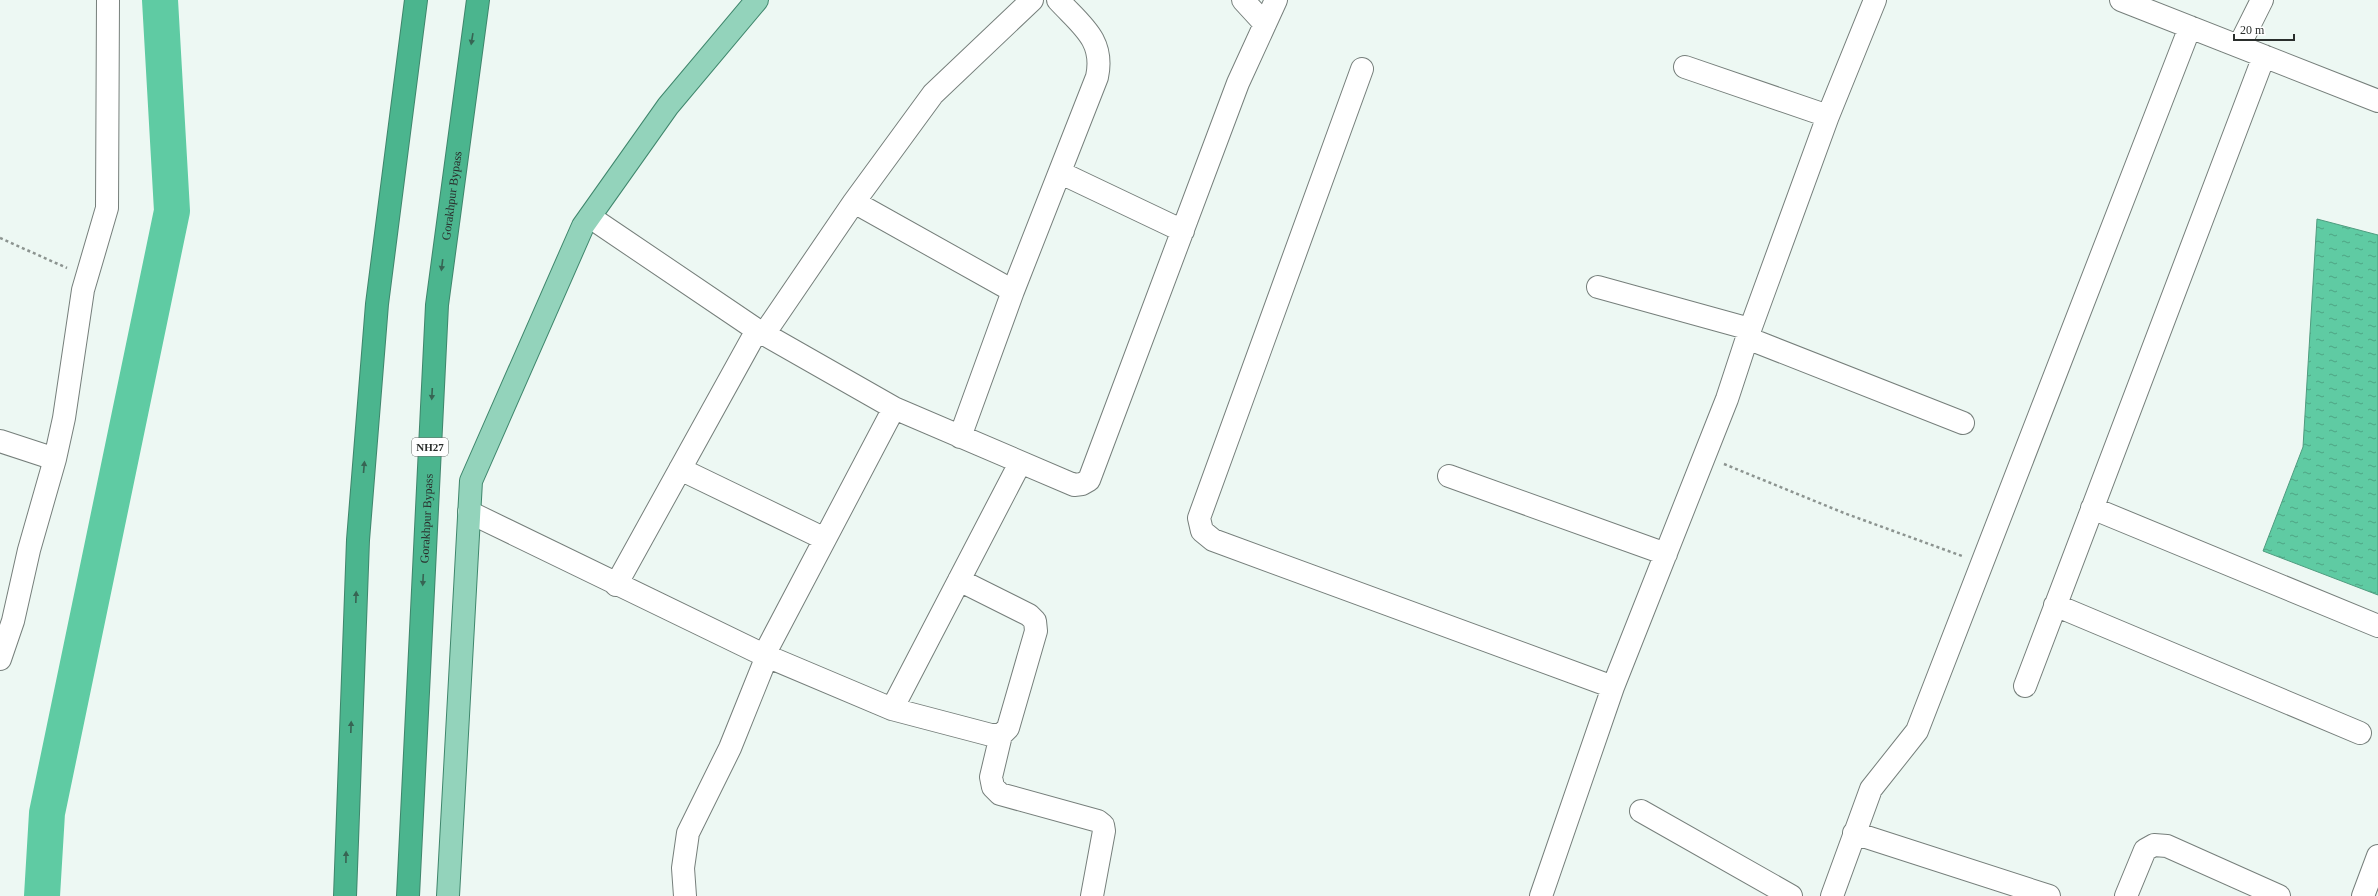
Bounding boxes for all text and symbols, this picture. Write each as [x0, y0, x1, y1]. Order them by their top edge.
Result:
scale bar [2234, 16, 2294, 42]
text: 20 m [2240, 23, 2265, 37]
one-way arrow [469, 32, 475, 45]
street label: Gorakhpur Bypass [439, 150, 465, 241]
one-way arrow [439, 259, 445, 271]
one-way arrow [429, 388, 436, 400]
road number: NH27 [412, 438, 448, 456]
one-way arrow [360, 461, 367, 473]
street label: Gorakhpur Bypass [417, 473, 436, 564]
one-way arrow [420, 574, 427, 586]
one-way arrow [352, 591, 359, 603]
one-way arrow [348, 720, 354, 733]
one-way arrow [343, 851, 350, 863]

